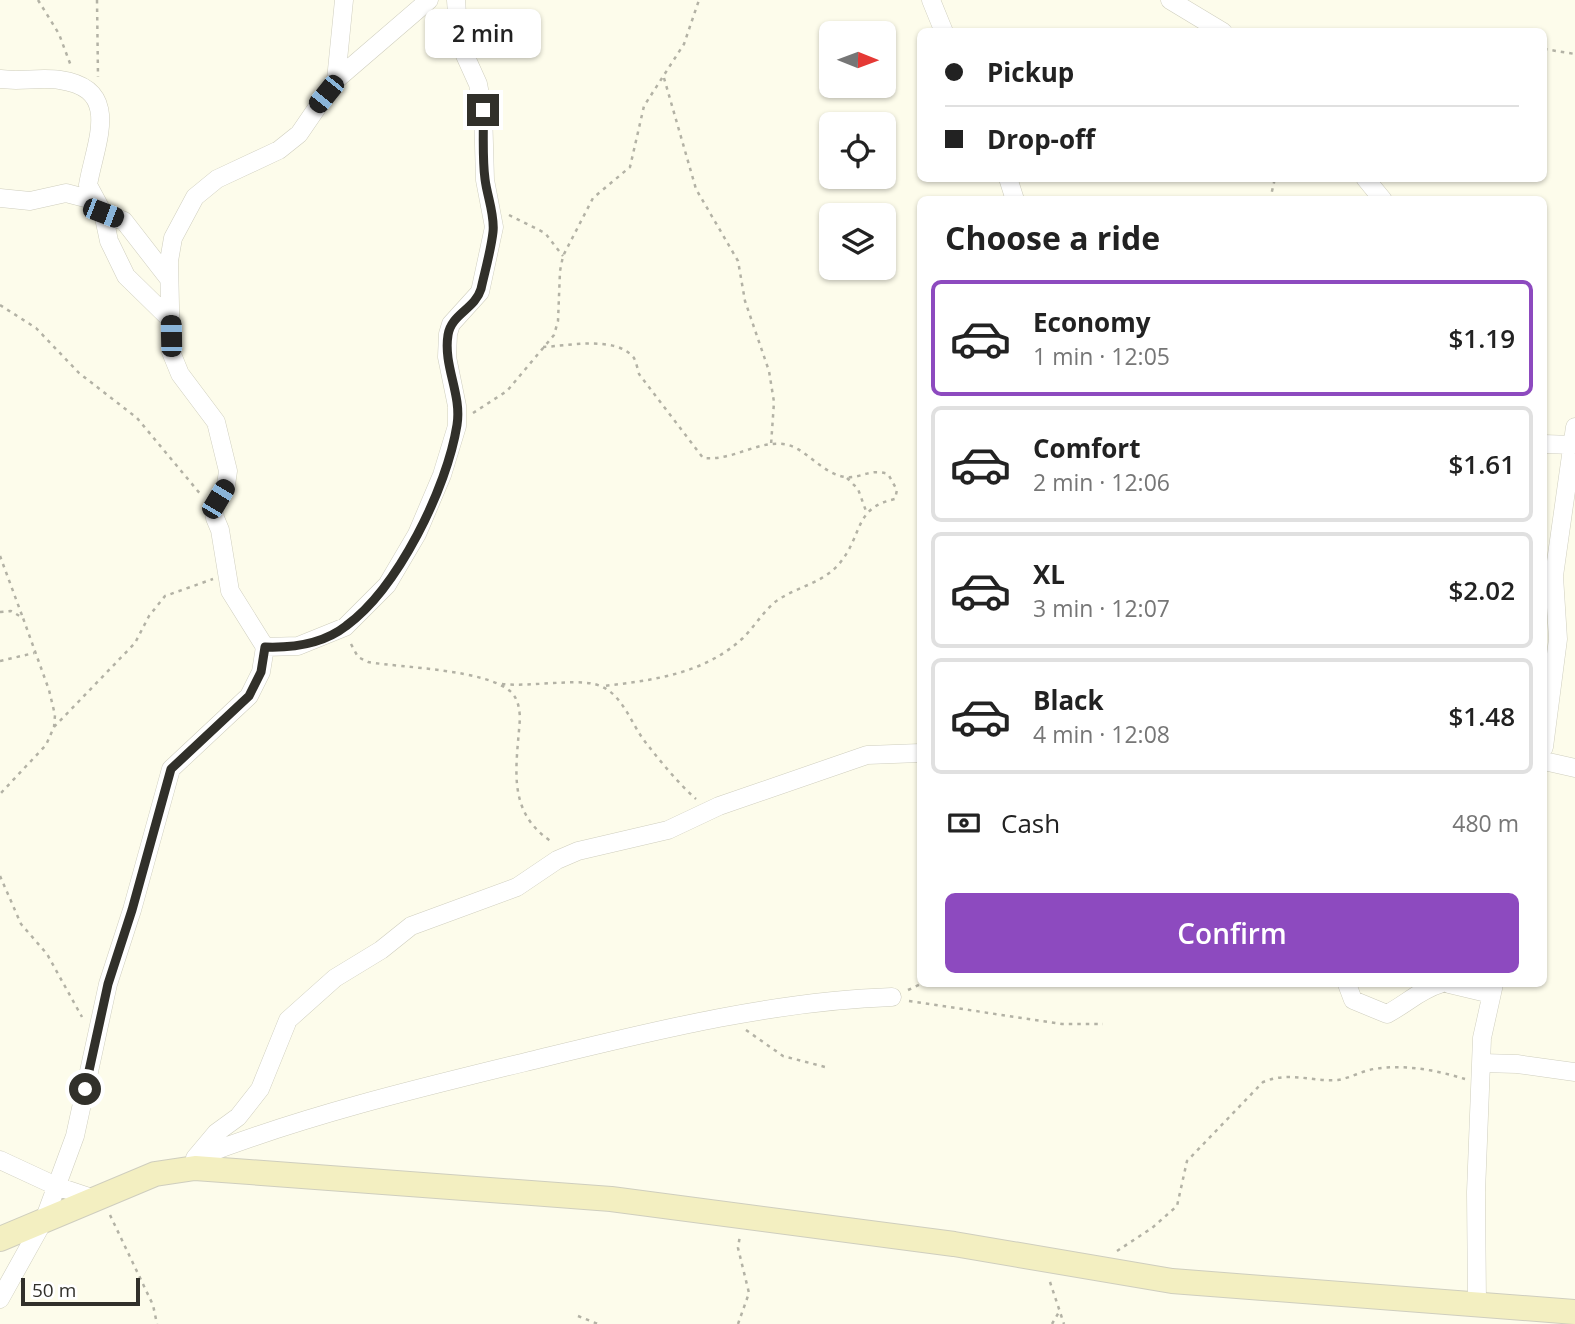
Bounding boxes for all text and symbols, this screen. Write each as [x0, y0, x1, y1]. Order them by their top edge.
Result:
callout: 2 min [425, 8, 541, 57]
text: 2 min [452, 17, 514, 49]
north arrow [819, 21, 896, 98]
map controls [819, 21, 896, 280]
text: Pickup [987, 54, 1074, 90]
car [305, 71, 348, 117]
route end [467, 94, 499, 126]
button: locate [819, 112, 896, 189]
text: Drop-off [987, 121, 1095, 157]
car [80, 196, 127, 230]
button: layers [819, 203, 896, 280]
text: Choose a ride [945, 216, 1160, 259]
text: Economy [1033, 304, 1151, 340]
icon: car [949, 307, 1012, 370]
car [161, 315, 182, 357]
text: $1.19 [1448, 320, 1515, 356]
text: 1 min · 12:05 [1033, 340, 1170, 372]
text: Comfort [1033, 430, 1140, 466]
icon: car [949, 433, 1012, 496]
text: $1.61 [1448, 446, 1515, 482]
text: 2 min · 12:06 [1033, 466, 1170, 498]
car [199, 476, 238, 522]
text: XL [1033, 556, 1065, 592]
icon: car [949, 559, 1012, 622]
text: $2.02 [1448, 572, 1515, 608]
text: 3 min · 12:07 [1033, 592, 1170, 624]
text: Black [1033, 682, 1104, 718]
icon: car [949, 685, 1012, 748]
text: $1.48 [1448, 698, 1515, 734]
text: 4 min · 12:08 [1033, 718, 1170, 750]
icon: cash [945, 804, 983, 842]
text: Cash [1001, 805, 1060, 841]
text: 480 m [1452, 807, 1519, 839]
button: Confirm [945, 893, 1519, 973]
route start [69, 1073, 101, 1105]
scale bar [21, 1275, 140, 1307]
text: 50 m [32, 1277, 76, 1303]

